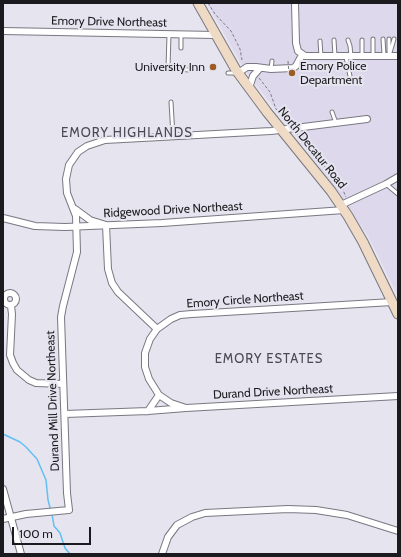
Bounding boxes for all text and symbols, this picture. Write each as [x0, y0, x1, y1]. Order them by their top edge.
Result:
street label: Emory Drive Northeast [51, 14, 167, 30]
place label: Emory Police Department [300, 59, 366, 87]
place label: University Inn [135, 60, 205, 74]
marker: University Inn [208, 62, 218, 72]
marker: Emory Police Department [287, 68, 297, 78]
street label: North Decatur Road [275, 104, 349, 192]
district label: EMORY HIGHLANDS [61, 125, 193, 141]
street label: Ridgewood Drive Northeast [103, 199, 243, 221]
street label: Emory Circle Northeast [186, 289, 304, 311]
street label: Durand Mill Drive Northeast [43, 330, 63, 472]
district label: EMORY ESTATES [215, 351, 323, 367]
street label: Durand Drive Northeast [213, 382, 333, 402]
scale bar [14, 519, 93, 545]
text: 100 m [19, 526, 53, 541]

